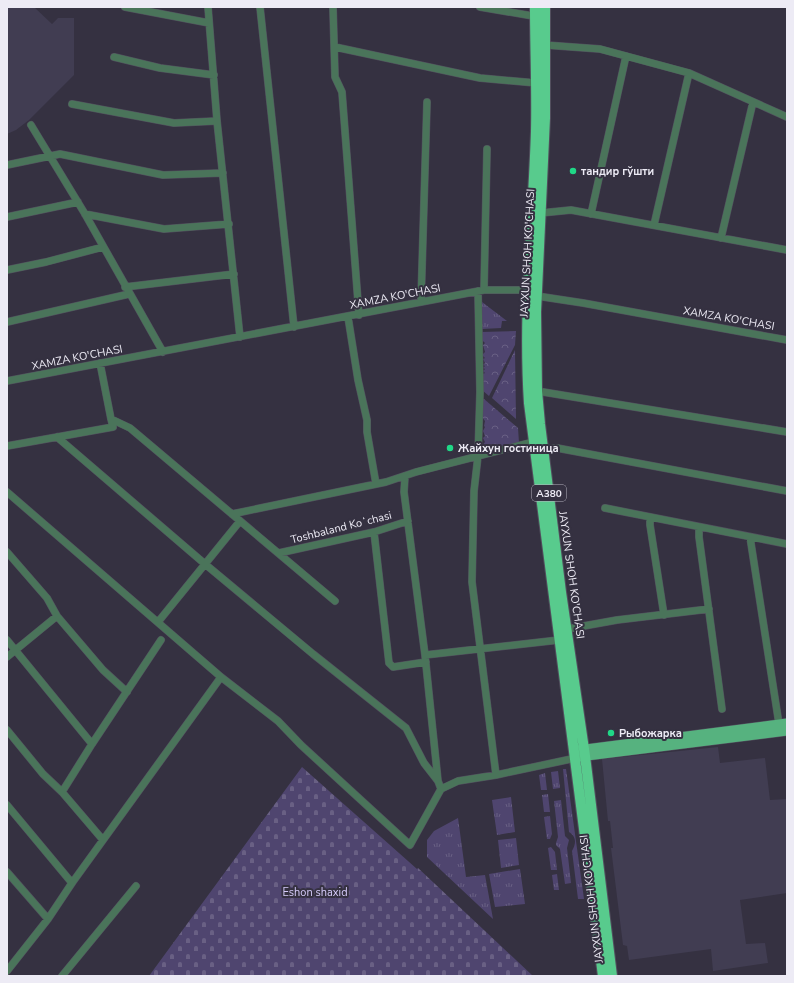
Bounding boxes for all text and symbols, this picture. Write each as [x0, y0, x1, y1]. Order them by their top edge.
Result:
place label: тандир гўшти [581, 164, 654, 179]
marker: тандир гўшти [568, 166, 578, 176]
street label: JAYXUN SHOH KO'CHASI [517, 188, 538, 319]
street label: XAMZA KO'CHASI [348, 280, 442, 313]
street label: XAMZA KO'CHASI [682, 303, 776, 334]
street label: XAMZA KO'CHASI [30, 341, 124, 374]
place label: Жайхун гостиница [458, 441, 559, 456]
marker: Жайхун гостиница [445, 443, 455, 453]
road number: A380 [532, 485, 566, 501]
street label: Toshbaland Koʻchasi [289, 508, 393, 547]
street label: JAYXUN SHOH KO'CHASI [555, 509, 588, 640]
place label: Рыбожарка [619, 726, 682, 741]
marker: Рыбожарка [606, 728, 616, 738]
street label: JAYXUN SHOH KO'CHASI [576, 834, 607, 965]
park label: Eshon shaxid [282, 885, 348, 900]

